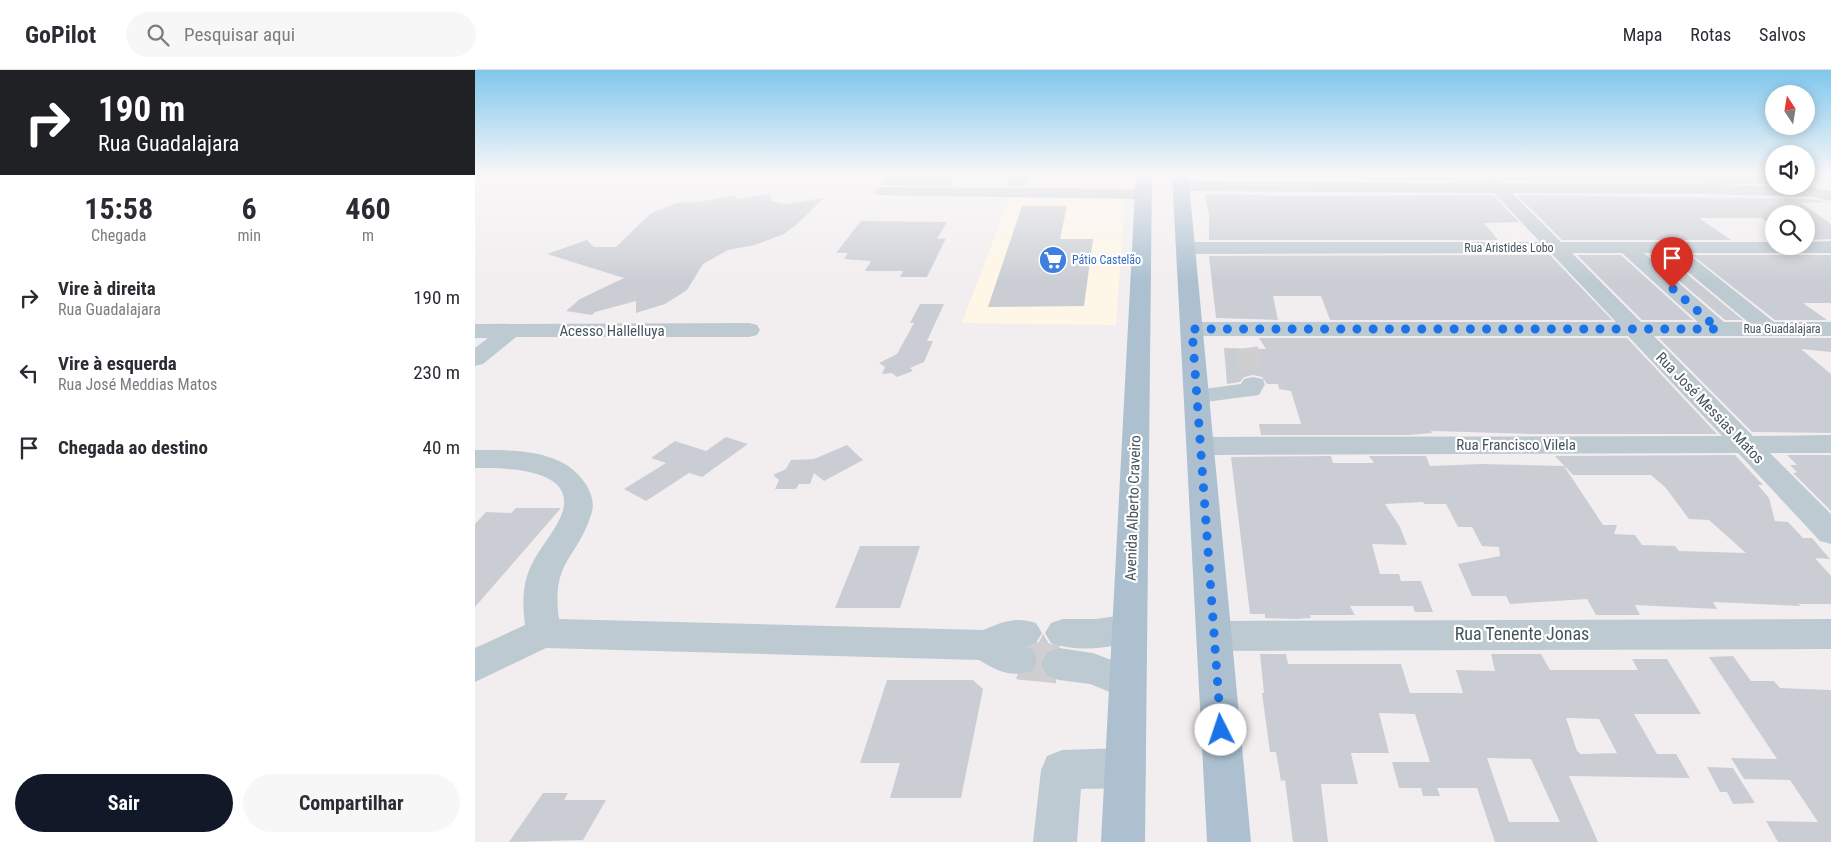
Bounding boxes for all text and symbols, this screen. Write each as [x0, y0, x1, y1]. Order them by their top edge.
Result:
search box [126, 12, 476, 57]
text: GoPilot [25, 21, 96, 49]
icon: search [144, 21, 172, 49]
text: Pesquisar aqui [184, 23, 295, 46]
text: Mapa [1623, 24, 1662, 45]
text: Rotas [1690, 24, 1731, 45]
text: Salvos [1759, 24, 1806, 45]
north arrow [1765, 85, 1815, 135]
map controls [1765, 85, 1815, 255]
text: 190 m [98, 89, 185, 130]
icon: right [15, 90, 80, 155]
text: Rua Guadalajara [98, 131, 239, 156]
button: sound [1765, 145, 1815, 195]
text: 15:58 [84, 191, 153, 226]
text: 6 [242, 191, 257, 226]
text: 460 [345, 191, 391, 226]
button: search [1765, 205, 1815, 255]
text: Chegada [91, 226, 146, 245]
text: min [237, 226, 261, 245]
text: m [362, 226, 374, 245]
pin [1651, 237, 1693, 288]
street label: Rua Aristides Lobo [1464, 241, 1554, 255]
icon: arrive [1658, 244, 1686, 272]
supermarket icon: Pátio Castelão [1038, 245, 1068, 275]
place label: Pátio Castelão [1072, 253, 1141, 267]
text: Vire à direita [58, 277, 156, 300]
icon: right [15, 284, 43, 312]
text: 190 m [413, 286, 460, 309]
text: Rua Guadalajara [58, 300, 161, 319]
street label: Acesso Hallelluya [559, 322, 665, 340]
street label: Rua Guadalajara [1743, 322, 1821, 336]
street label: Rua José Messias Matos [1652, 348, 1768, 468]
text: Vire à esquerda [58, 352, 177, 375]
icon: left [15, 359, 43, 387]
text: 230 m [413, 361, 460, 384]
text: Rua José Meddias Matos [58, 375, 217, 394]
icon: arrive [15, 434, 43, 462]
street label: Avenida Alberto Craveiro [1121, 435, 1145, 581]
text: Chegada ao destino [58, 436, 208, 459]
text: 40 m [423, 436, 460, 459]
street label: Rua Francisco Vilela [1456, 436, 1576, 454]
street label: Rua Tenente Jonas [1455, 623, 1589, 644]
position arrow [1194, 703, 1246, 755]
button: Sair [15, 774, 233, 832]
button: Compartilhar [243, 774, 460, 832]

